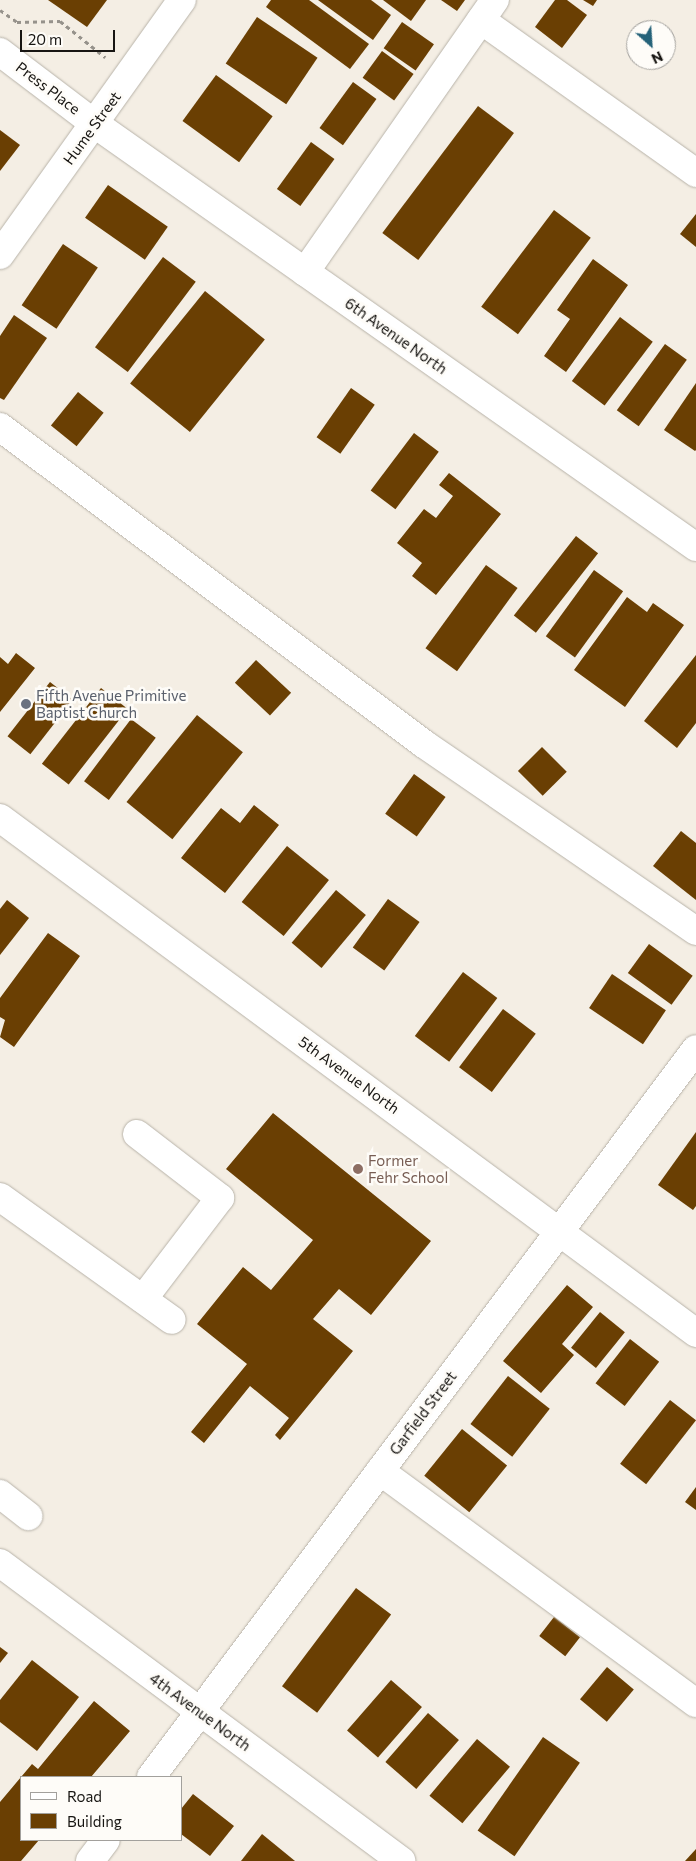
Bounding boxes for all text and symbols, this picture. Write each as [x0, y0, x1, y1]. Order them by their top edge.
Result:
scale bar [22, 20, 118, 52]
north arrow [626, 20, 676, 70]
text: 20 m [28, 30, 62, 48]
text: N [649, 48, 666, 68]
street label: Press Place [12, 58, 84, 118]
street label: Hume Street [59, 88, 125, 168]
street label: 6th Avenue North [341, 294, 451, 378]
place label: Fifth Avenue Primitive Baptist Church [36, 686, 186, 721]
marker: Fifth Avenue Primitive Baptist Church [20, 698, 32, 710]
street label: 5th Avenue North [295, 1032, 403, 1118]
place label: Former Fehr School [368, 1151, 448, 1186]
marker: Former Fehr School [352, 1163, 364, 1175]
street label: Garfield Street [386, 1368, 460, 1458]
street label: 4th Avenue North [146, 1669, 254, 1755]
legend [20, 1776, 182, 1841]
text: Road [67, 1787, 102, 1805]
text: Building [67, 1812, 122, 1830]

